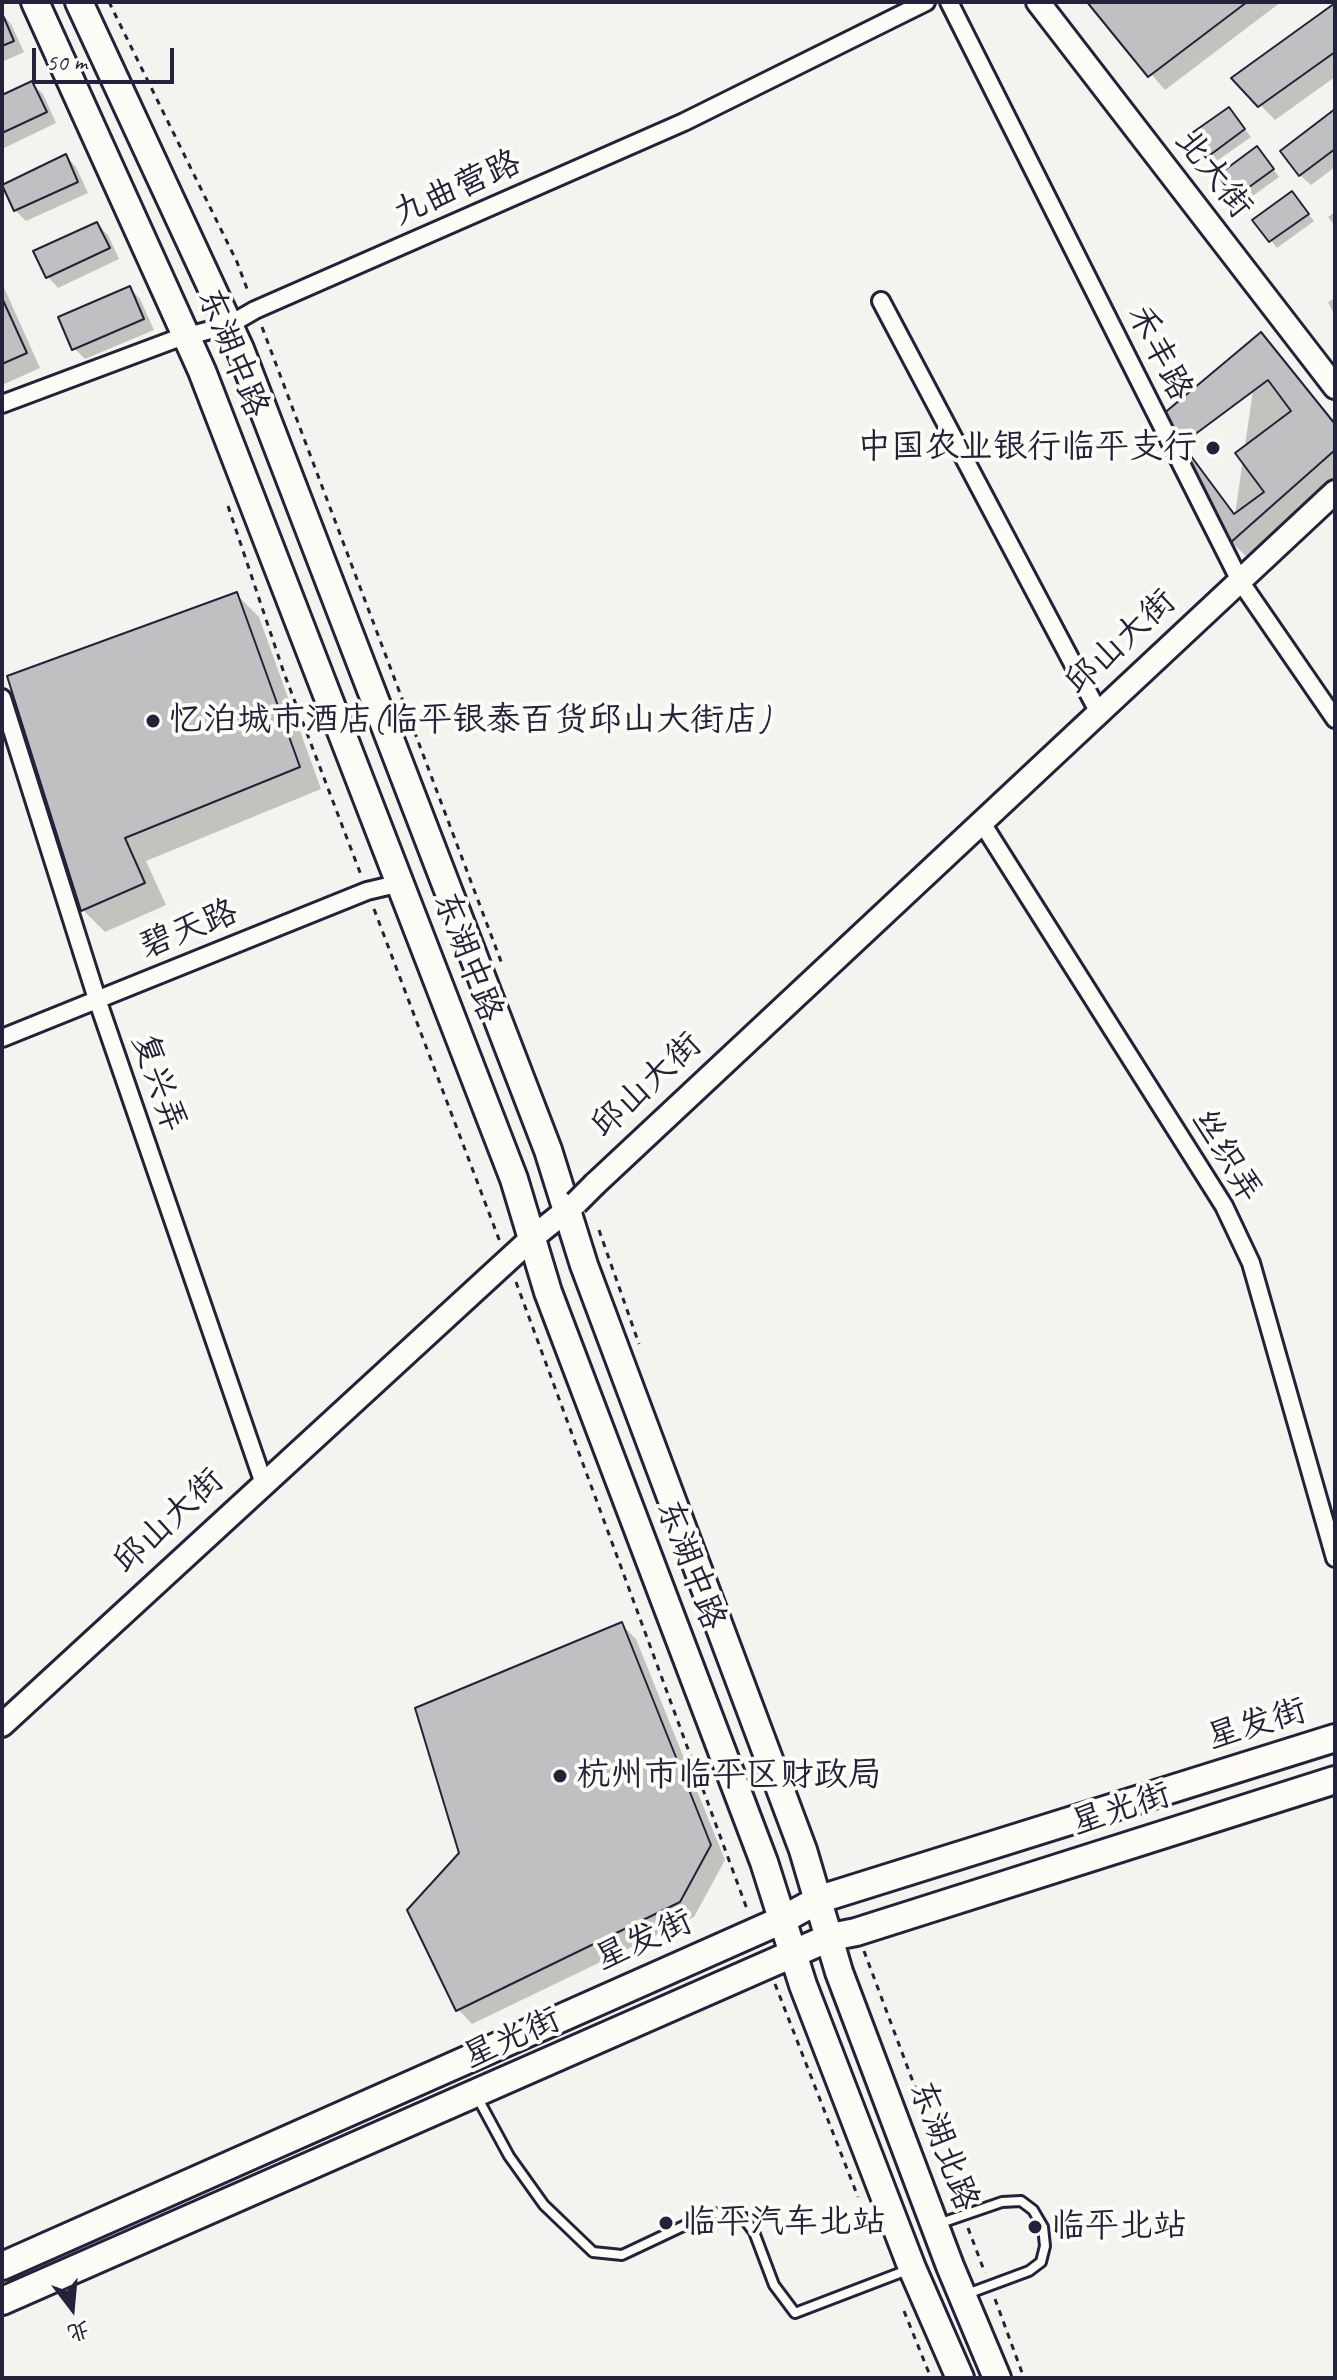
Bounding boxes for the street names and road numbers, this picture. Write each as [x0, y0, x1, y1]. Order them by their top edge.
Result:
street label: 北大街 [1166, 121, 1260, 227]
street label: 九曲营路 [387, 143, 527, 235]
street label: 东湖中路 [188, 282, 276, 424]
street label: 禾丰路 [1118, 298, 1200, 408]
street label: 邱山大街 [1057, 582, 1185, 704]
street label: 东湖中路 [424, 886, 510, 1028]
street label: 碧天路 [134, 892, 244, 968]
street label: 邱山大街 [583, 1025, 711, 1147]
street label: 复兴弄 [122, 1028, 194, 1138]
street label: 丝织弄 [1182, 1102, 1270, 1210]
street label: 邱山大街 [105, 1461, 233, 1583]
street label: 东湖中路 [647, 1494, 733, 1636]
street label: 星发街 [1202, 1691, 1312, 1759]
street label: 星光街 [1066, 1775, 1176, 1845]
street label: 星发街 [589, 1902, 699, 1980]
street label: 星光街 [457, 2000, 567, 2078]
street label: 东湖北路 [900, 2075, 986, 2217]

